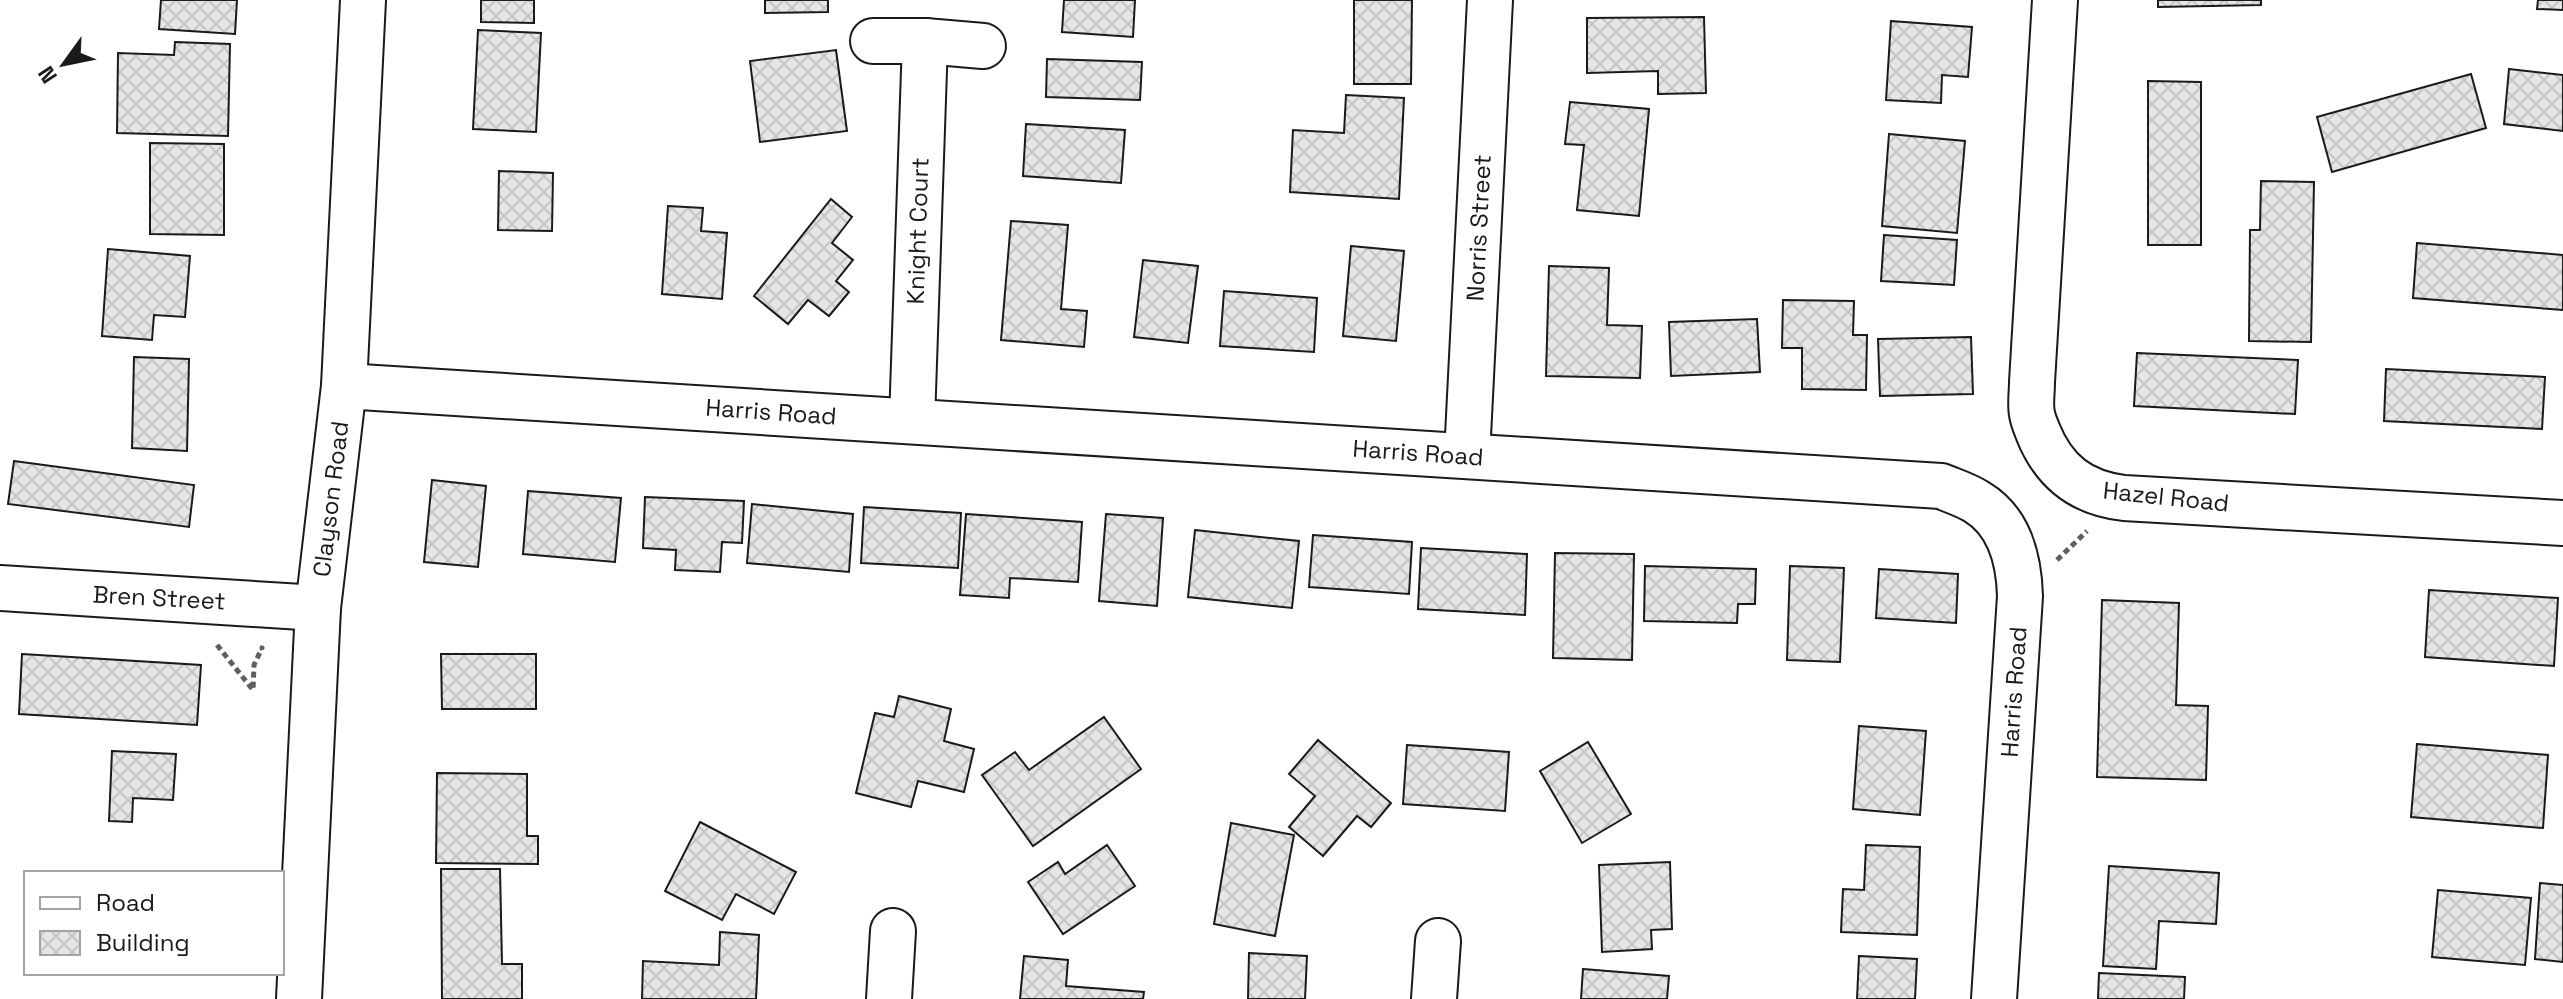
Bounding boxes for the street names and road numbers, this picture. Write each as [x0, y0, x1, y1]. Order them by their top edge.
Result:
street label: Norris Street [1459, 154, 1498, 302]
street label: Knight Court [899, 157, 936, 305]
street label: Harris Road [704, 391, 838, 432]
street label: Clayson Road [306, 419, 355, 579]
street label: Harris Road [1351, 432, 1485, 473]
street label: Hazel Road [2101, 474, 2231, 519]
street label: Bren Street [92, 579, 226, 616]
street label: Harris Road [1993, 625, 2034, 759]

